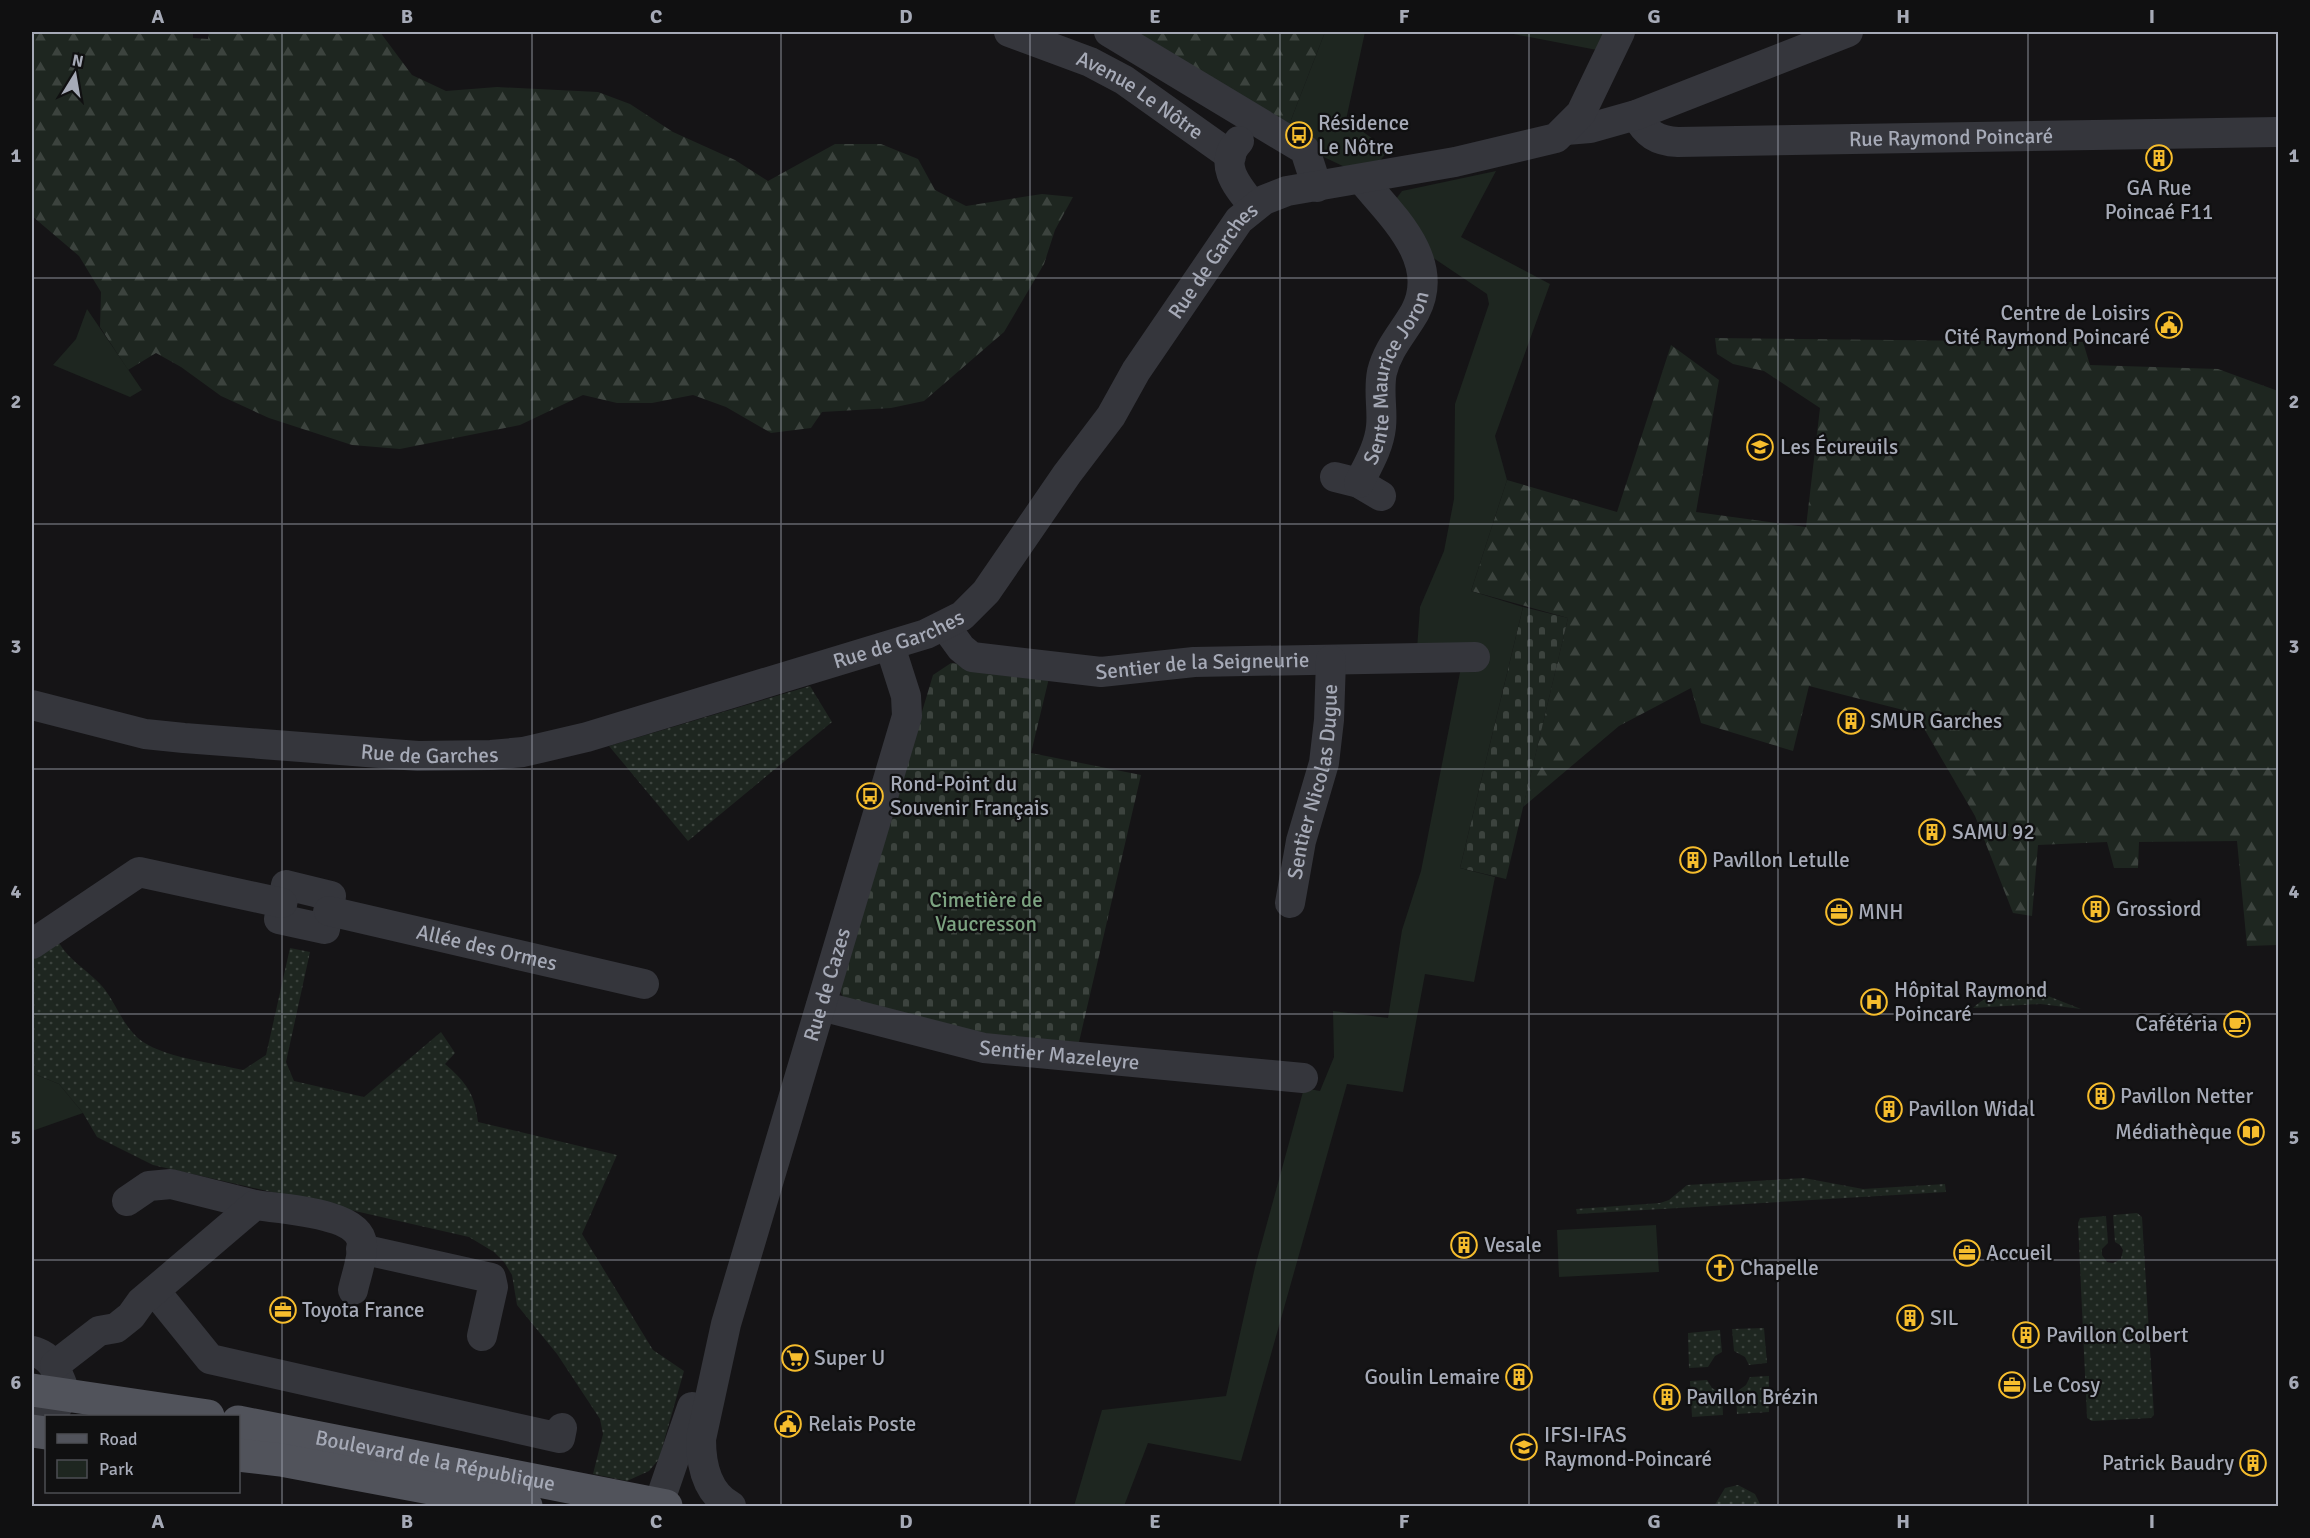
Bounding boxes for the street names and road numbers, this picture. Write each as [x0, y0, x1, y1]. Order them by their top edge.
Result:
street label: Avenue Le Nôtre [1073, 45, 1208, 145]
street label: Rue Raymond Poincaré [1849, 123, 2053, 152]
street label: Rue de Garches [1162, 197, 1263, 324]
street label: Sente Maurice Joron [1357, 288, 1435, 469]
street label: Rue de Garches [830, 604, 969, 675]
street label: Sentier de la Seigneurie [1094, 647, 1310, 686]
street label: Sentier Nicolas Dugue [1281, 684, 1343, 881]
street label: Rue de Garches [360, 739, 499, 769]
street label: Allée des Ormes [414, 919, 560, 976]
street label: Rue de Cazes [798, 925, 856, 1044]
street label: Sentier Mazeleyre [978, 1035, 1141, 1076]
street label: Boulevard de la République [313, 1424, 557, 1497]

